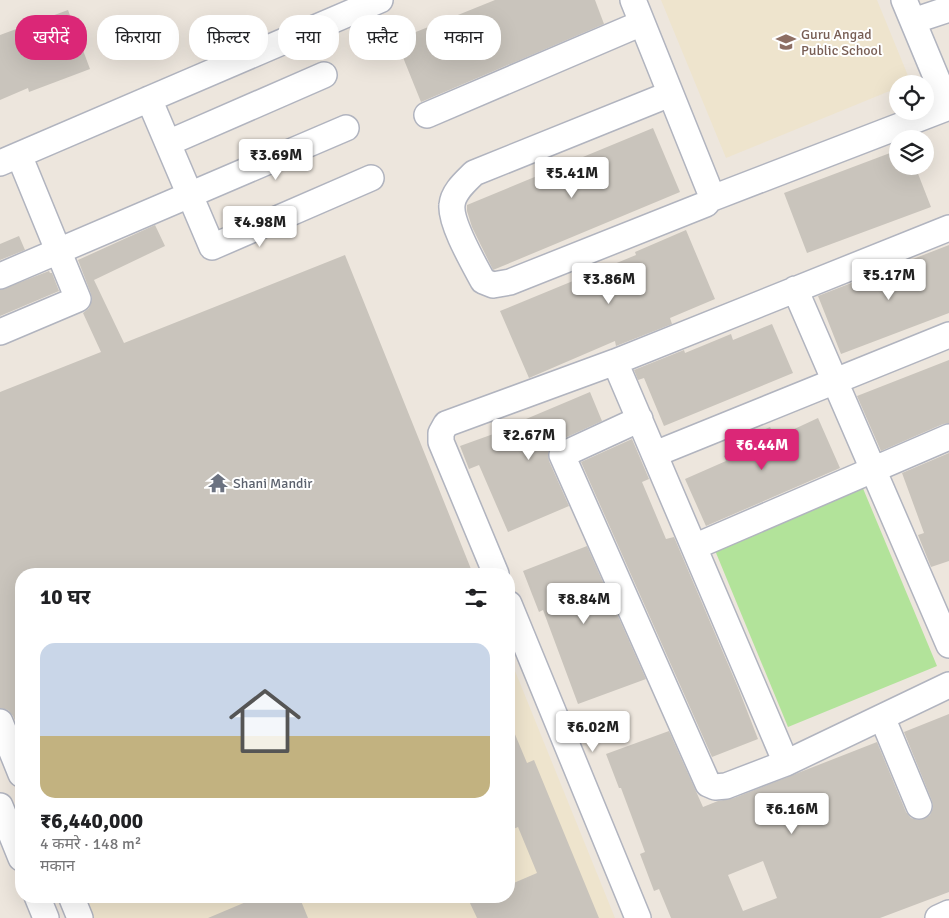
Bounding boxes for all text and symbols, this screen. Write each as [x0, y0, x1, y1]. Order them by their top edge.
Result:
chip: खरीदें [15, 15, 87, 60]
chip: किराया [97, 15, 179, 60]
chip: फ़िल्टर [189, 15, 268, 60]
chip: नया [278, 15, 339, 60]
chip: फ़्लैट [349, 15, 416, 60]
chip: मकान [426, 15, 501, 60]
place label: Guru Angad Public School [801, 26, 882, 59]
school or university icon: Guru Angad Public School [775, 31, 797, 53]
map controls [889, 75, 934, 175]
button: locate [889, 75, 934, 120]
button: layers [889, 130, 934, 175]
pin: ₹3.69M [235, 138, 317, 181]
text: ₹3.69M [250, 145, 302, 165]
pin: ₹5.41M [531, 156, 613, 199]
text: ₹5.41M [546, 163, 598, 183]
pin: ₹4.98M [219, 206, 301, 248]
text: ₹4.98M [234, 212, 286, 232]
pin: ₹5.17M [848, 258, 930, 301]
pin: ₹3.86M [568, 262, 650, 305]
text: ₹5.17M [863, 265, 915, 285]
text: ₹3.86M [583, 269, 635, 289]
pin: ₹2.67M [488, 418, 570, 461]
text: ₹2.67M [503, 425, 555, 445]
pin: ₹6.44M [721, 428, 803, 471]
text: ₹6.44M [736, 435, 788, 455]
temple icon: Shani Mandir [207, 472, 229, 494]
place label: Shani Mandir [233, 475, 313, 492]
pin: ₹8.84M [543, 582, 625, 625]
text: 10 घर [40, 584, 90, 610]
icon: filters [462, 584, 490, 612]
text: ₹8.84M [558, 589, 610, 609]
icon: home [220, 676, 310, 766]
pin: ₹6.02M [552, 710, 634, 753]
text: ₹6.02M [567, 717, 619, 737]
pin: ₹6.16M [751, 792, 833, 835]
text: ₹6.16M [766, 799, 818, 819]
text: ₹6,440,000 [40, 808, 143, 834]
text: 4 कमरे · 148 m² [40, 834, 141, 854]
text: मकान [40, 856, 75, 876]

